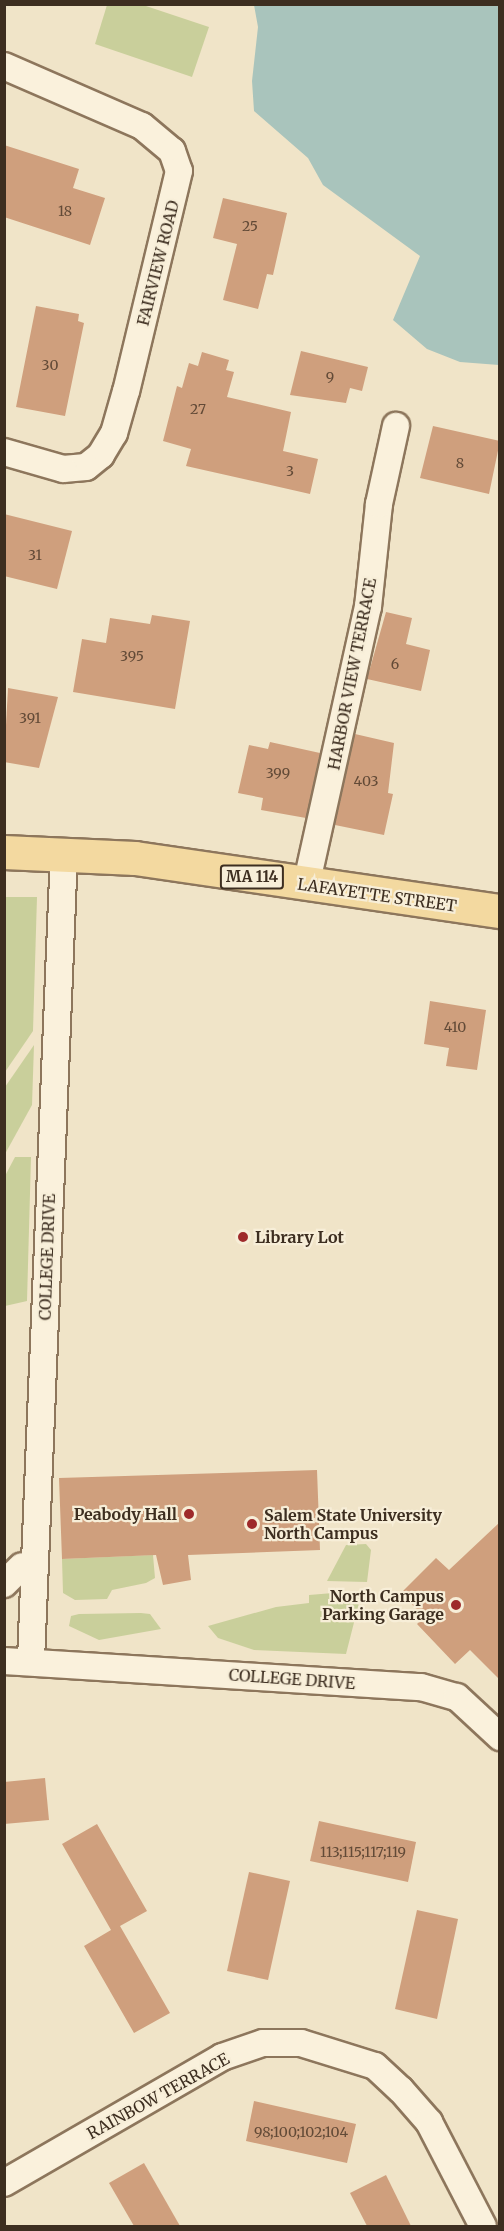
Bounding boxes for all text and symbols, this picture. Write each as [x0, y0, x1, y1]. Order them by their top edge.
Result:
street label: FAIRVIEW ROAD [133, 198, 183, 328]
house number: 18 [58, 203, 72, 219]
house number: 25 [242, 218, 258, 234]
house number: 30 [42, 357, 58, 373]
house number: 9 [326, 369, 334, 385]
house number: 27 [190, 401, 206, 417]
house number: 8 [456, 455, 464, 471]
house number: 3 [286, 463, 294, 479]
house number: 31 [28, 547, 42, 563]
street label: HARBOR VIEW TERRACE [324, 576, 380, 772]
house number: 395 [120, 648, 144, 664]
house number: 6 [391, 656, 399, 672]
house number: 391 [19, 710, 41, 726]
house number: 399 [266, 765, 290, 781]
house number: 403 [354, 773, 378, 789]
road number: MA 114 [219, 865, 285, 889]
street label: LAFAYETTE STREET [296, 874, 458, 916]
house number: 410 [444, 1019, 466, 1035]
street label: COLLEGE DRIVE [35, 1193, 59, 1321]
place label: Library Lot [255, 1227, 344, 1247]
marker: Library Lot [236, 1230, 250, 1244]
place label: Peabody Hall [74, 1504, 177, 1524]
place label: Salem State University North Campus [264, 1505, 442, 1543]
marker: Peabody Hall [182, 1507, 196, 1521]
marker: Salem State University North Campus [245, 1517, 259, 1531]
place label: North Campus Parking Garage [322, 1586, 444, 1624]
marker: North Campus Parking Garage [449, 1598, 463, 1612]
street label: COLLEGE DRIVE [228, 1665, 356, 1693]
house number: 113;115;117;119 [320, 1844, 406, 1860]
street label: RAINBOW TERRACE [84, 2049, 232, 2143]
house number: 98;100;102;104 [254, 2124, 348, 2140]

